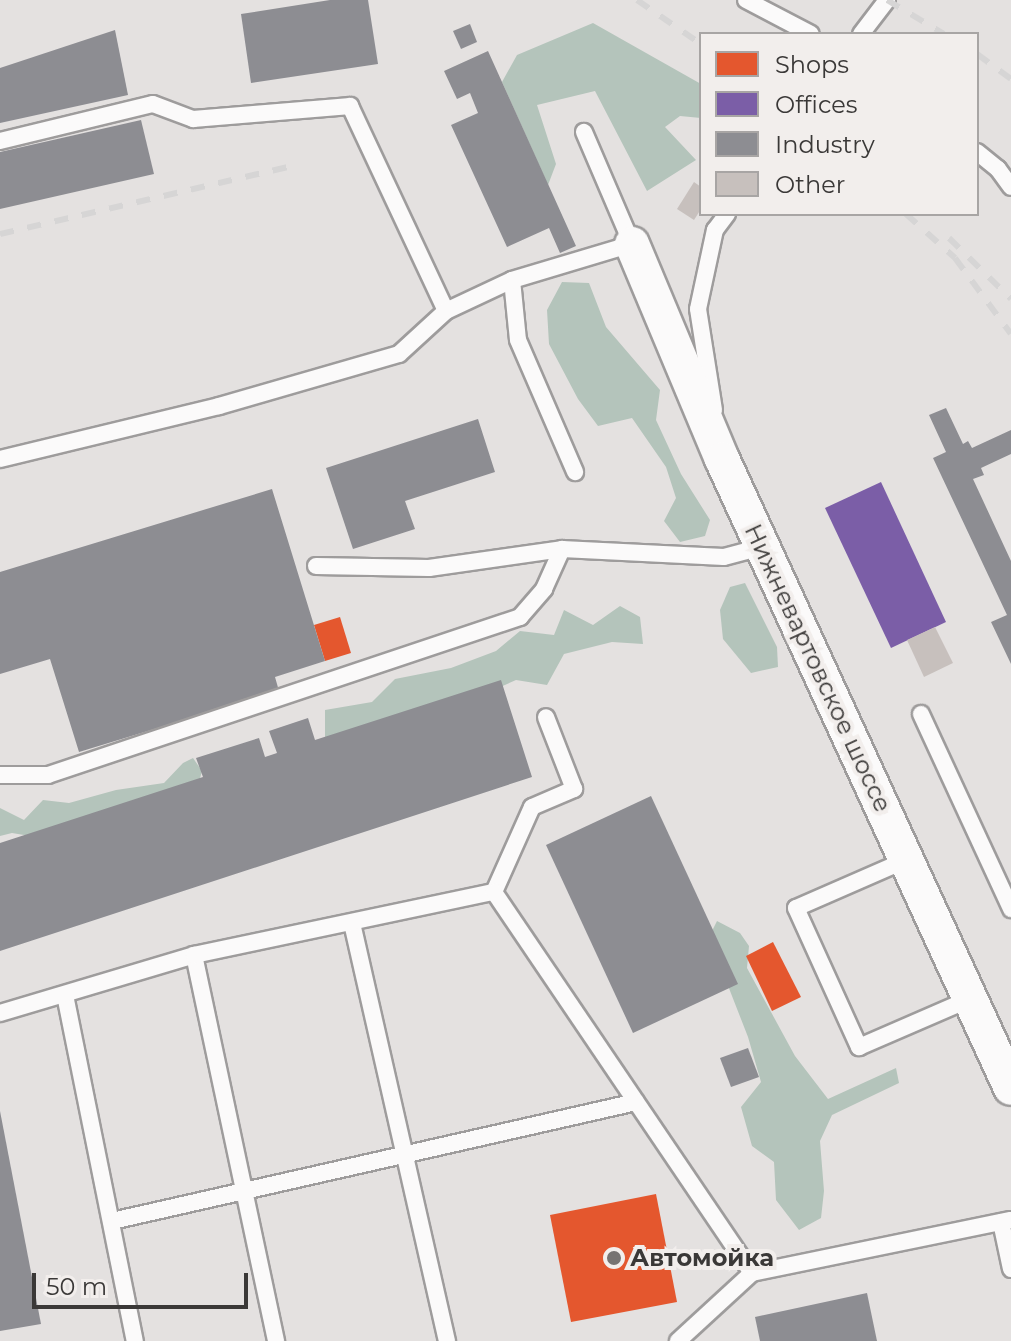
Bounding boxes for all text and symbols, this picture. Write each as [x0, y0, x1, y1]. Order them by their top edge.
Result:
legend [699, 32, 979, 216]
text: Shops [775, 50, 849, 79]
text: Offices [775, 90, 857, 119]
text: Industry [775, 130, 875, 159]
text: Other [775, 170, 845, 199]
street label: Нижневартовское шоссе [738, 519, 898, 817]
place label: Автомойка [630, 1244, 774, 1272]
marker: Автомойка [605, 1249, 623, 1267]
scale bar [36, 1257, 252, 1307]
text: 50 m [46, 1272, 107, 1301]

